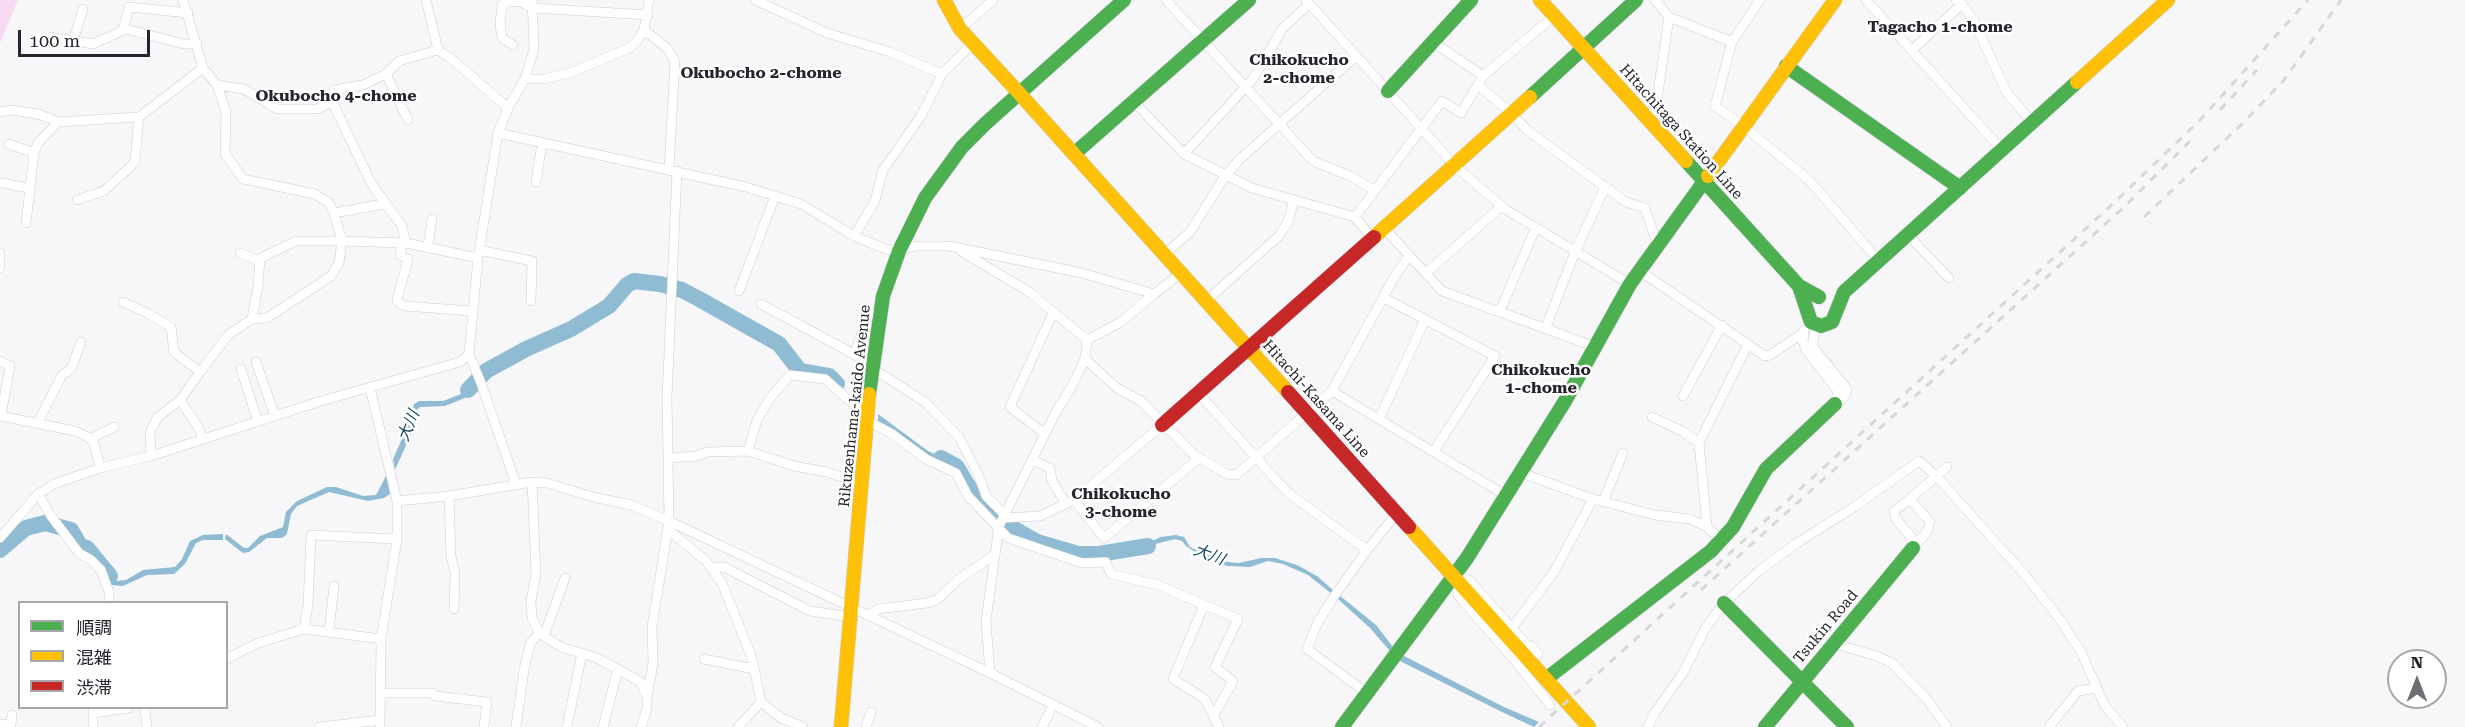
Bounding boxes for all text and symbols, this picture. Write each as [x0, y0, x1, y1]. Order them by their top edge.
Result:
district label: Tagacho 1-chome [1867, 17, 2013, 37]
scale bar [21, 18, 153, 56]
text: 100 m [29, 30, 80, 51]
district label: Chikokucho 2-chome [1249, 50, 1349, 88]
street label: Hitachitaga Station Line [1616, 61, 1746, 203]
district label: Okubocho 2-chome [680, 63, 842, 83]
district label: Okubocho 4-chome [255, 86, 417, 106]
street label: Rikuzenhama-kaido Avenue [835, 304, 875, 508]
street label: Hitachi-Kasama Line [1259, 337, 1373, 461]
district label: Chikokucho 1-chome [1491, 360, 1591, 398]
water label: 大川 [394, 408, 424, 444]
district label: Chikokucho 3-chome [1071, 484, 1171, 522]
water label: 大川 [1191, 540, 1227, 570]
street label: Tsukin Road [1790, 587, 1862, 667]
legend [18, 601, 228, 709]
text: 順調 [76, 617, 112, 638]
text: 混雑 [76, 647, 112, 668]
north arrow [2387, 649, 2447, 709]
text: N [2411, 653, 2423, 672]
text: 渋滞 [76, 677, 112, 698]

